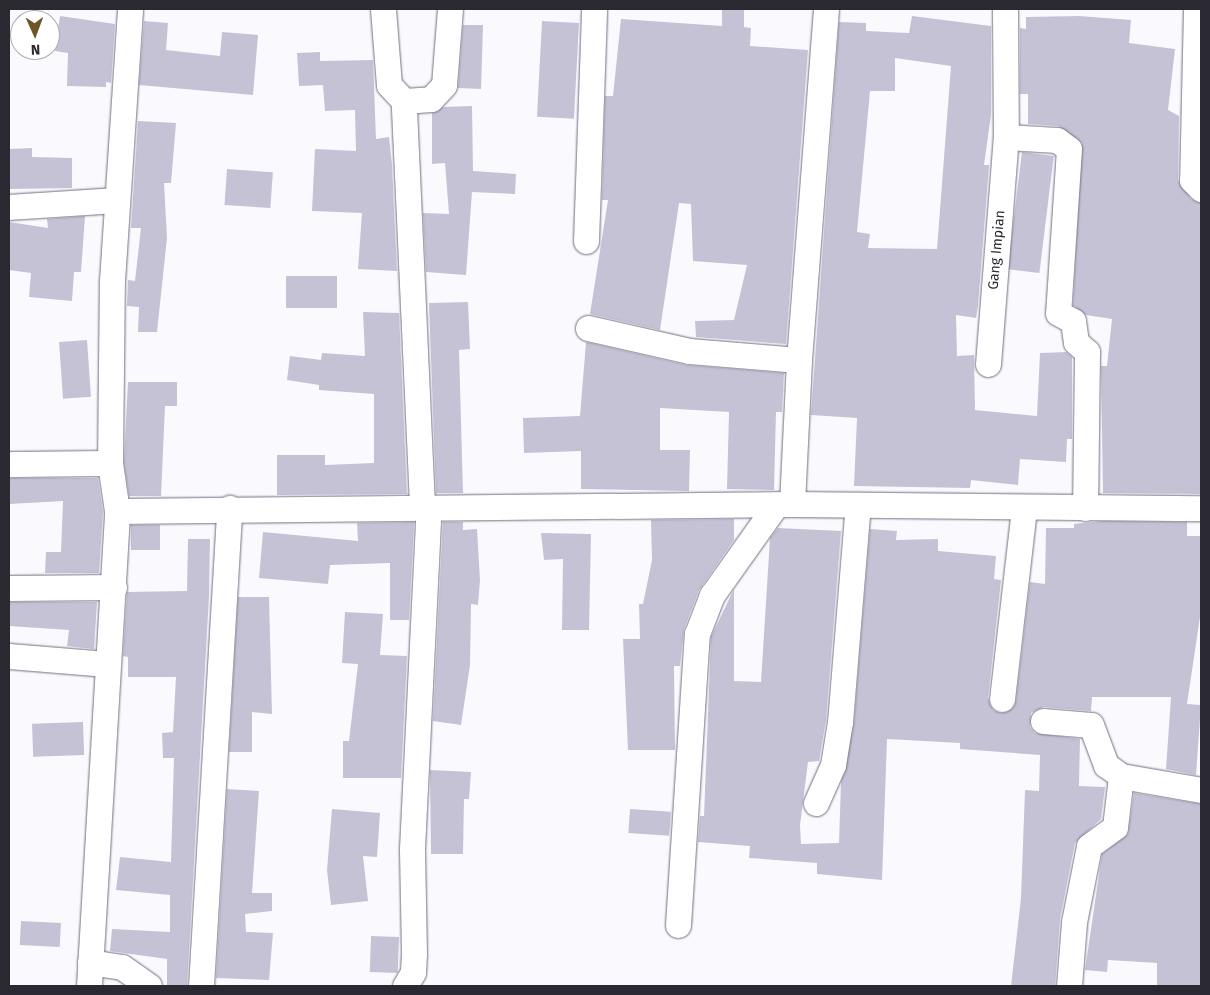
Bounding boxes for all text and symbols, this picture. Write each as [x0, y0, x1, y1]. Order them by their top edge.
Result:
north arrow [10, 10, 60, 60]
text: N [31, 41, 40, 58]
street label: Gang Impian [985, 209, 1009, 291]

